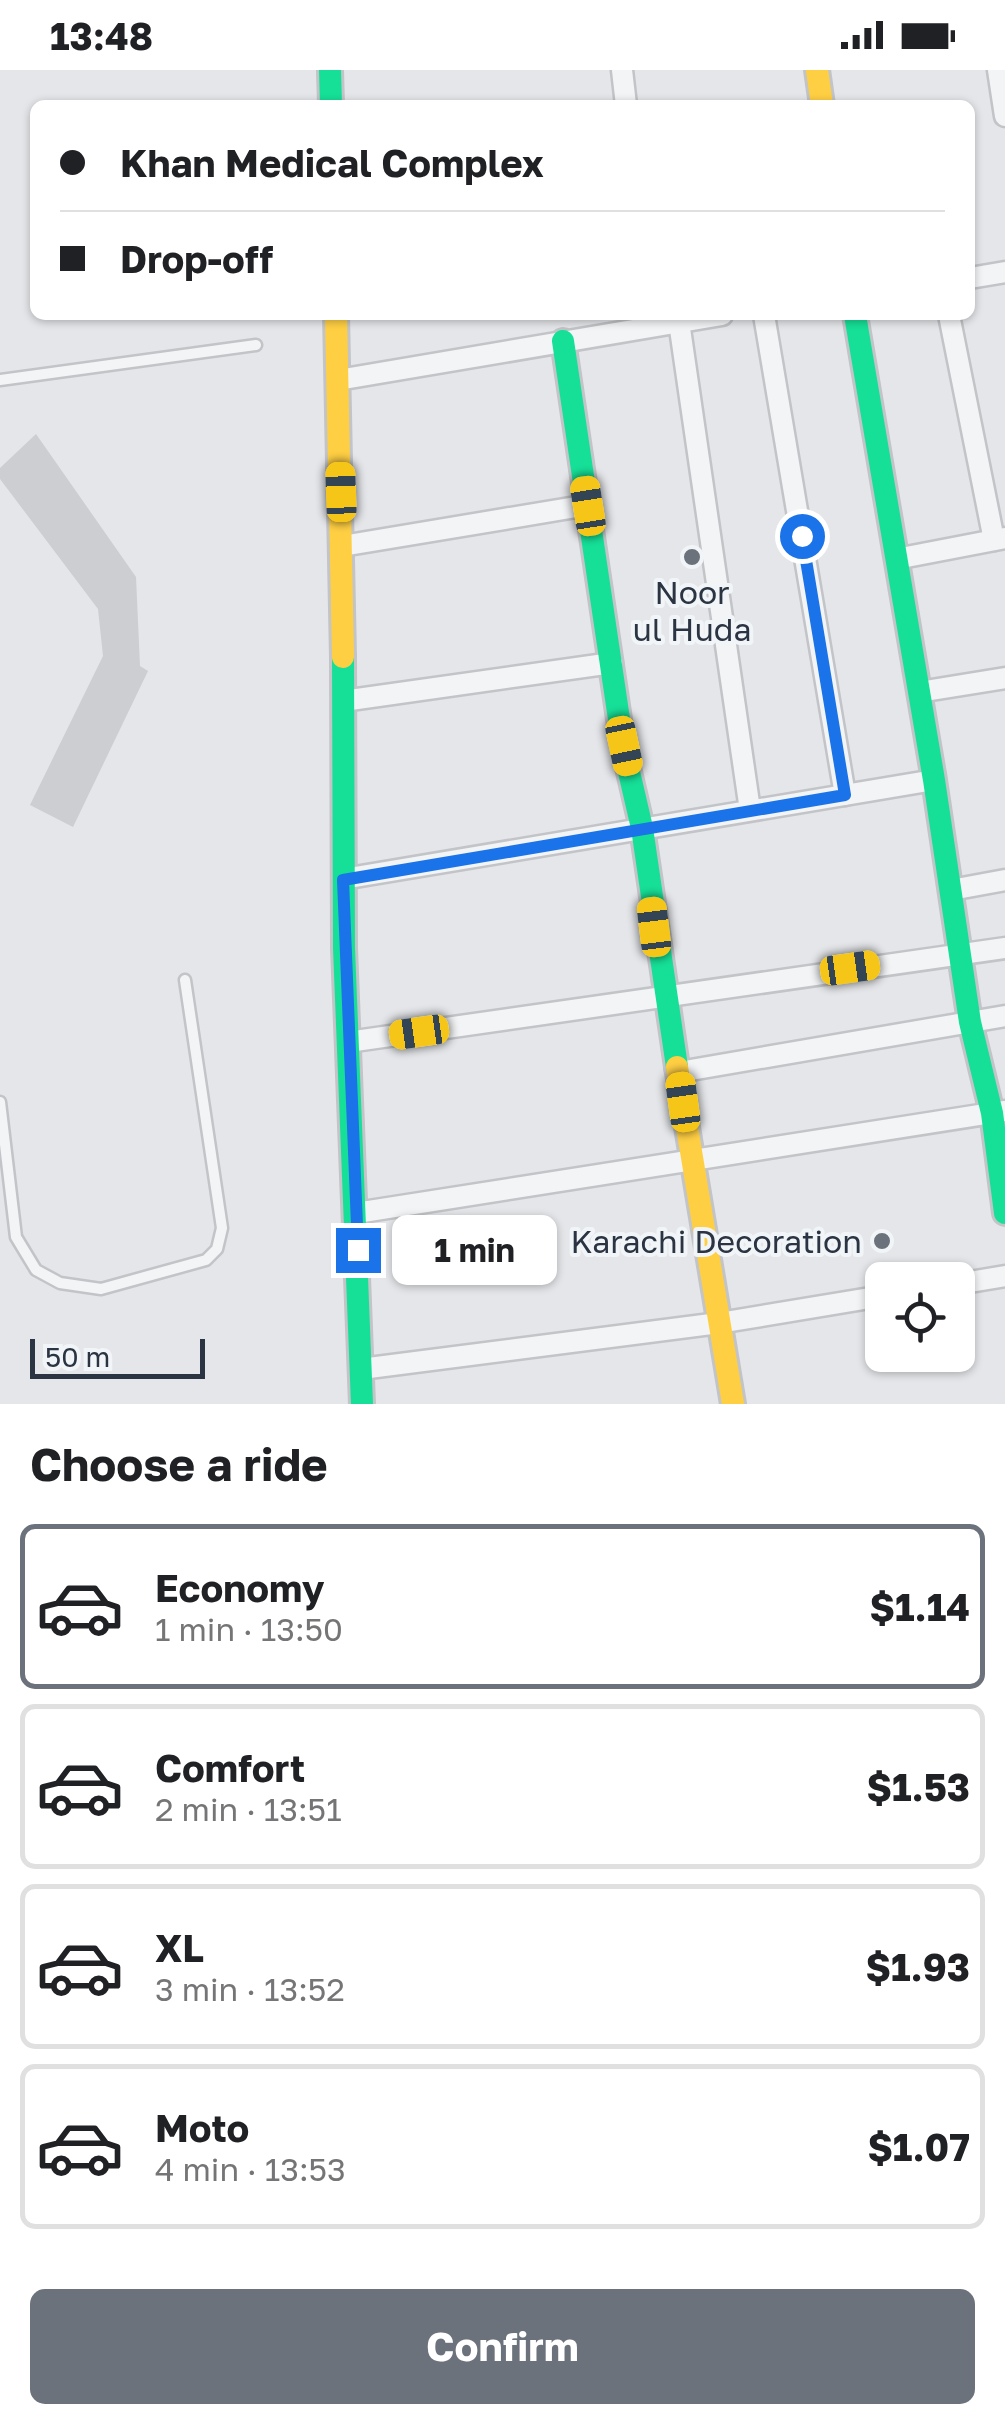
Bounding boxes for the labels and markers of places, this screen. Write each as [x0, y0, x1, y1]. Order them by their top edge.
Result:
marker: Noor ul Huda [681, 546, 703, 568]
place label: Noor ul Huda [632, 573, 752, 648]
place label: Karachi Decoration [570, 1222, 862, 1260]
marker: Karachi Decoration [871, 1230, 893, 1252]

